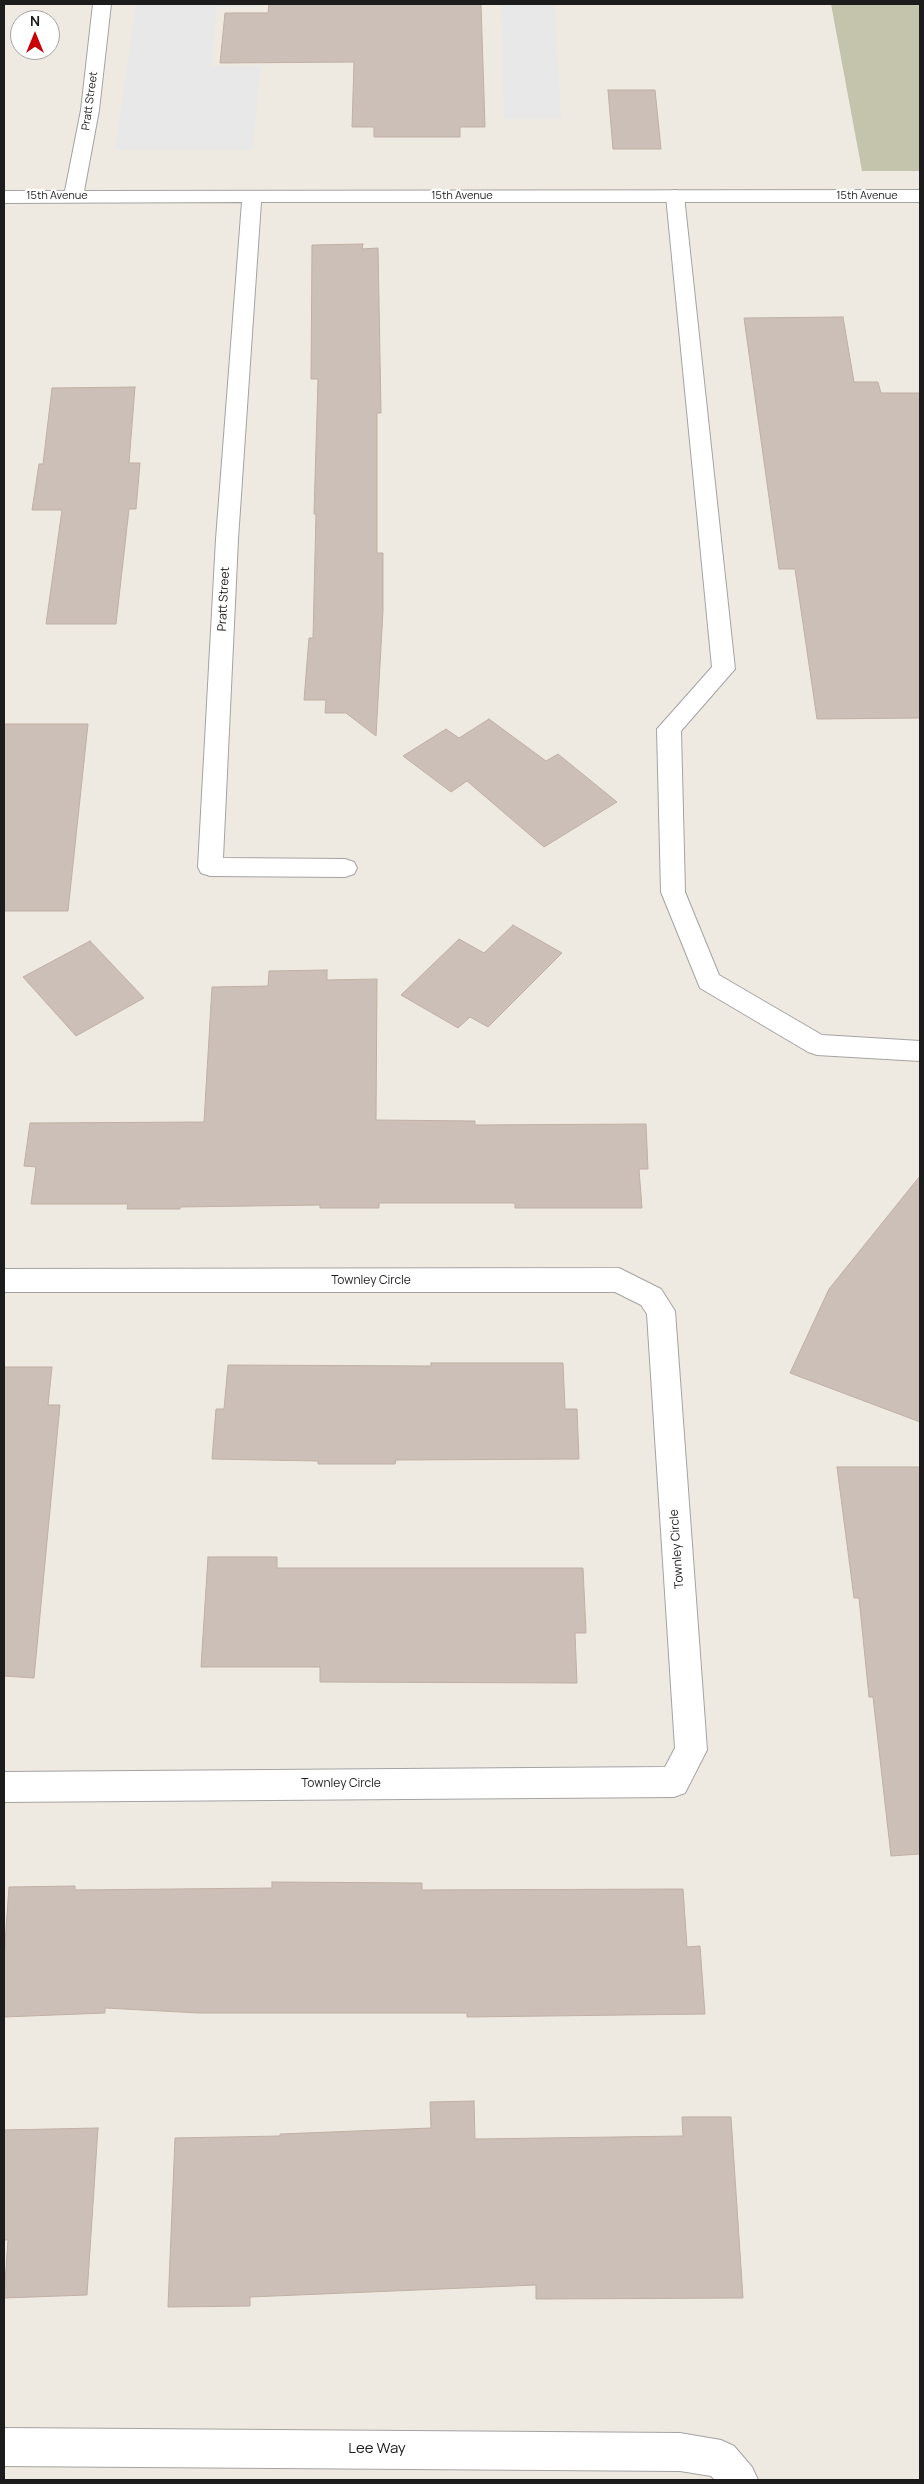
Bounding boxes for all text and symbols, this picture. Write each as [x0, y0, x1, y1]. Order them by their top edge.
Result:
north arrow [10, 10, 60, 60]
text: N [30, 11, 40, 30]
street label: Pratt Street [79, 71, 101, 131]
street label: 15th Avenue [26, 189, 88, 203]
street label: 15th Avenue [431, 189, 493, 203]
street label: 15th Avenue [836, 189, 898, 203]
street label: Pratt Street [215, 566, 233, 632]
street label: Townley Circle [331, 1274, 411, 1288]
street label: Townley Circle [667, 1509, 687, 1589]
street label: Townley Circle [301, 1777, 381, 1791]
street label: Lee Way [348, 2440, 406, 2458]

